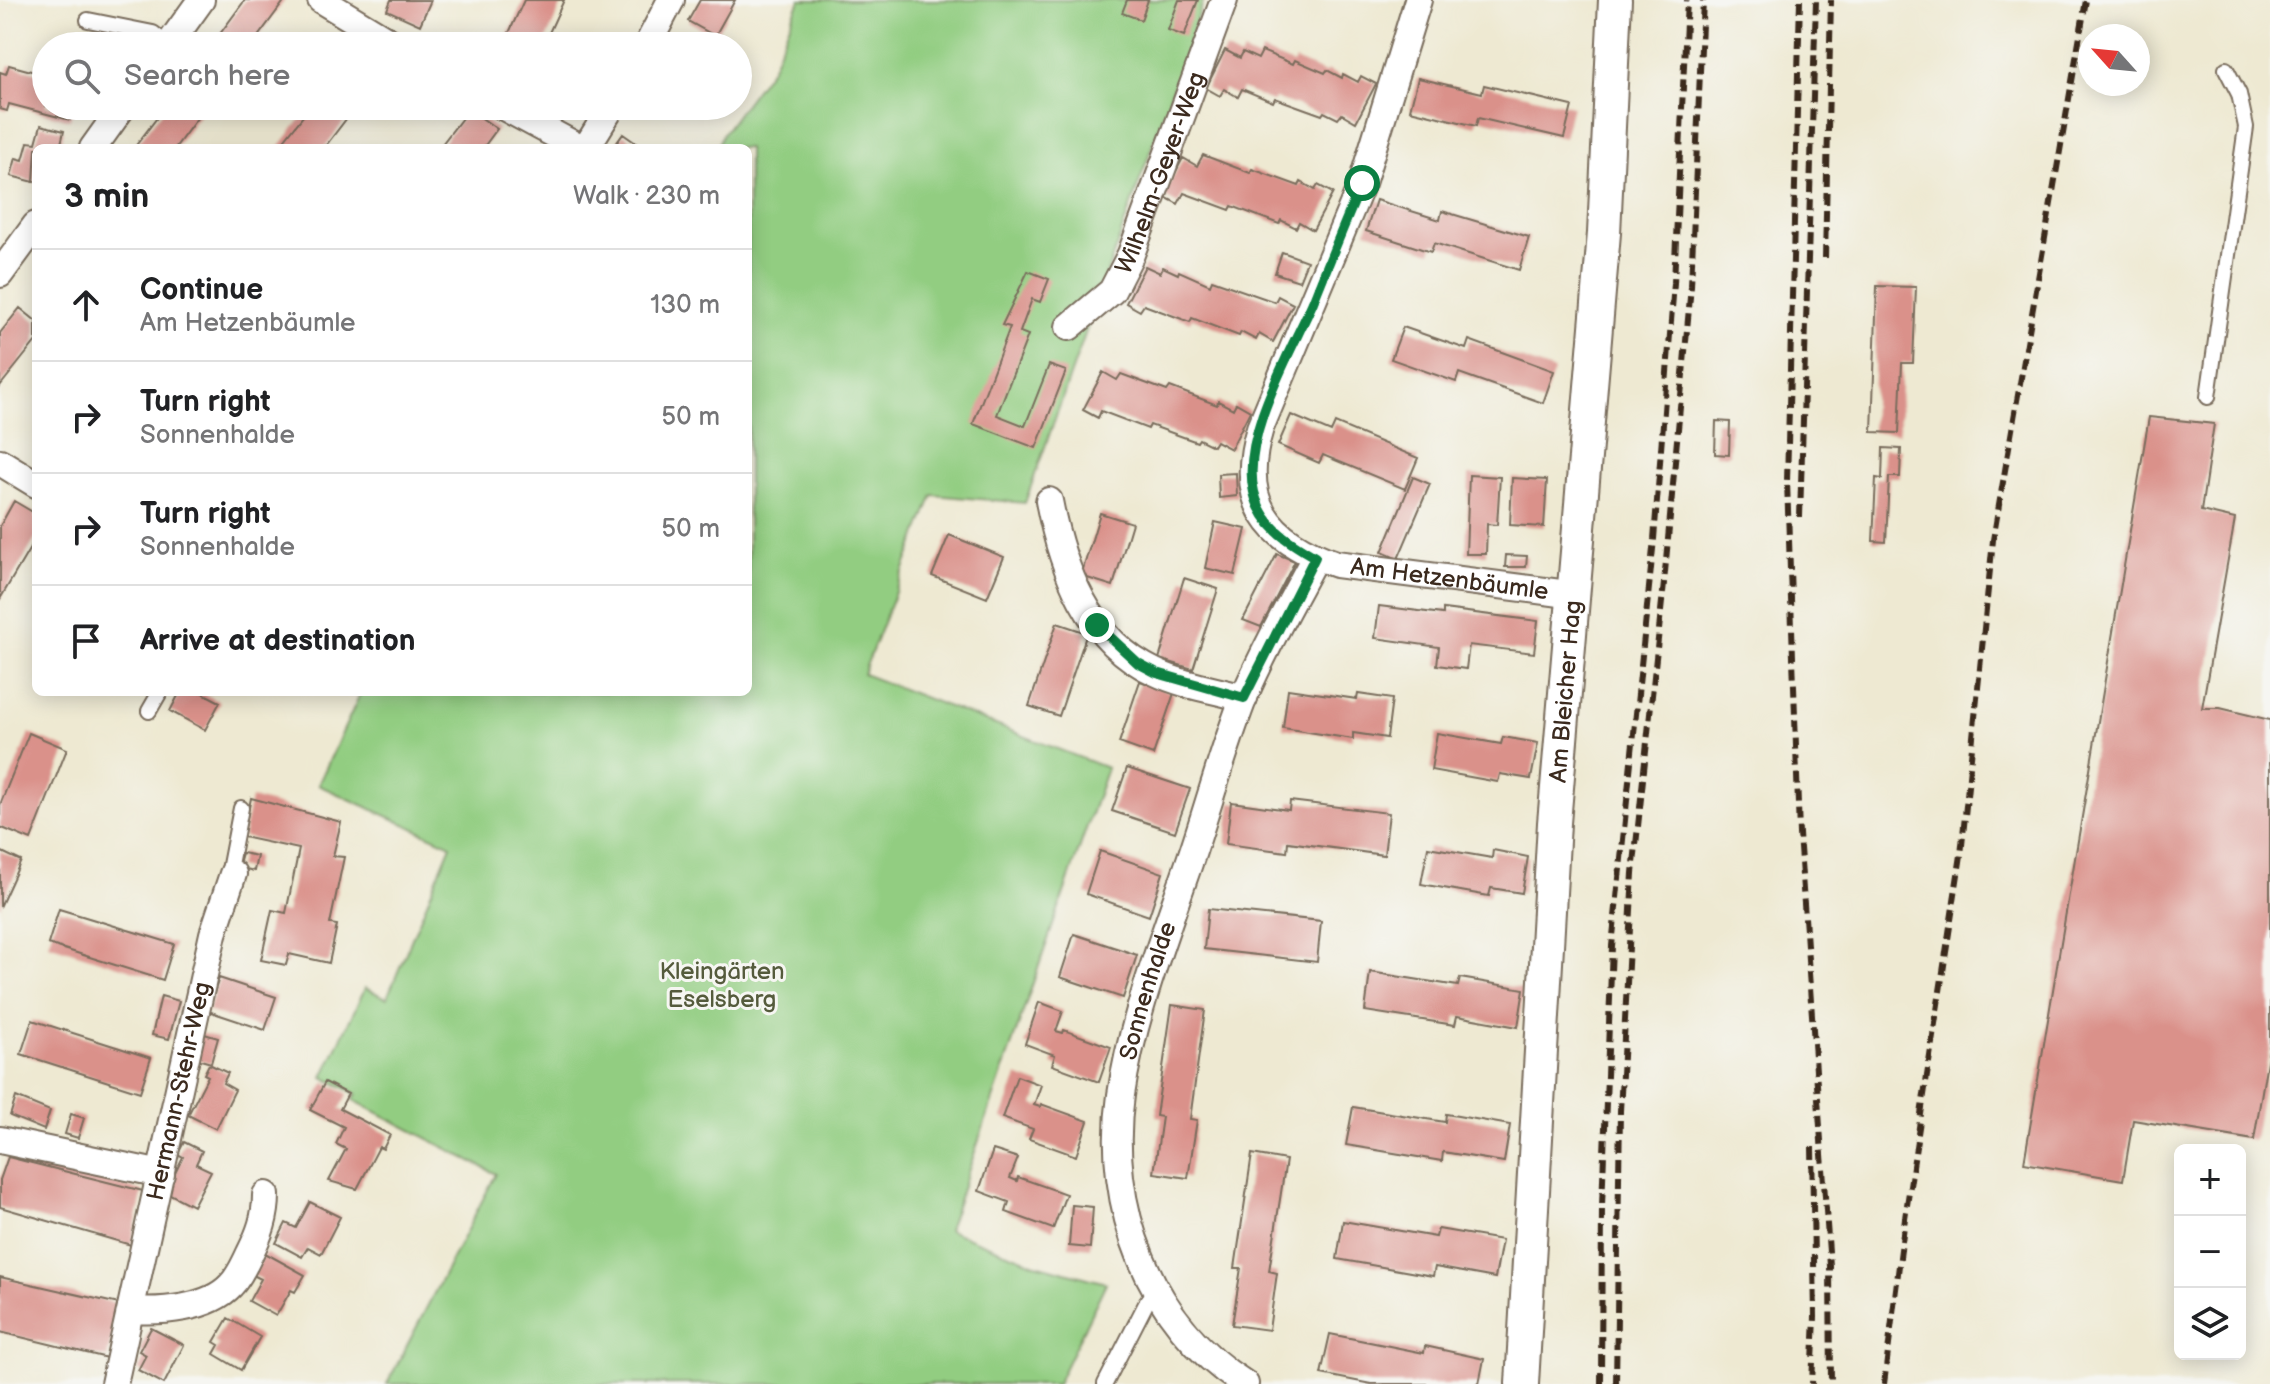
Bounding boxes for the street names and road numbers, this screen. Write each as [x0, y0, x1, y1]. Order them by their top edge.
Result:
street label: Wilhelm-Geyer-Weg [1109, 68, 1211, 279]
street label: Am Hetzenbäumle [1349, 552, 1550, 606]
street label: Am Bleicher Hag [1543, 599, 1587, 784]
street label: Sonnenhalde [1113, 918, 1182, 1063]
street label: Hermann-Stehr-Weg [140, 979, 217, 1203]

